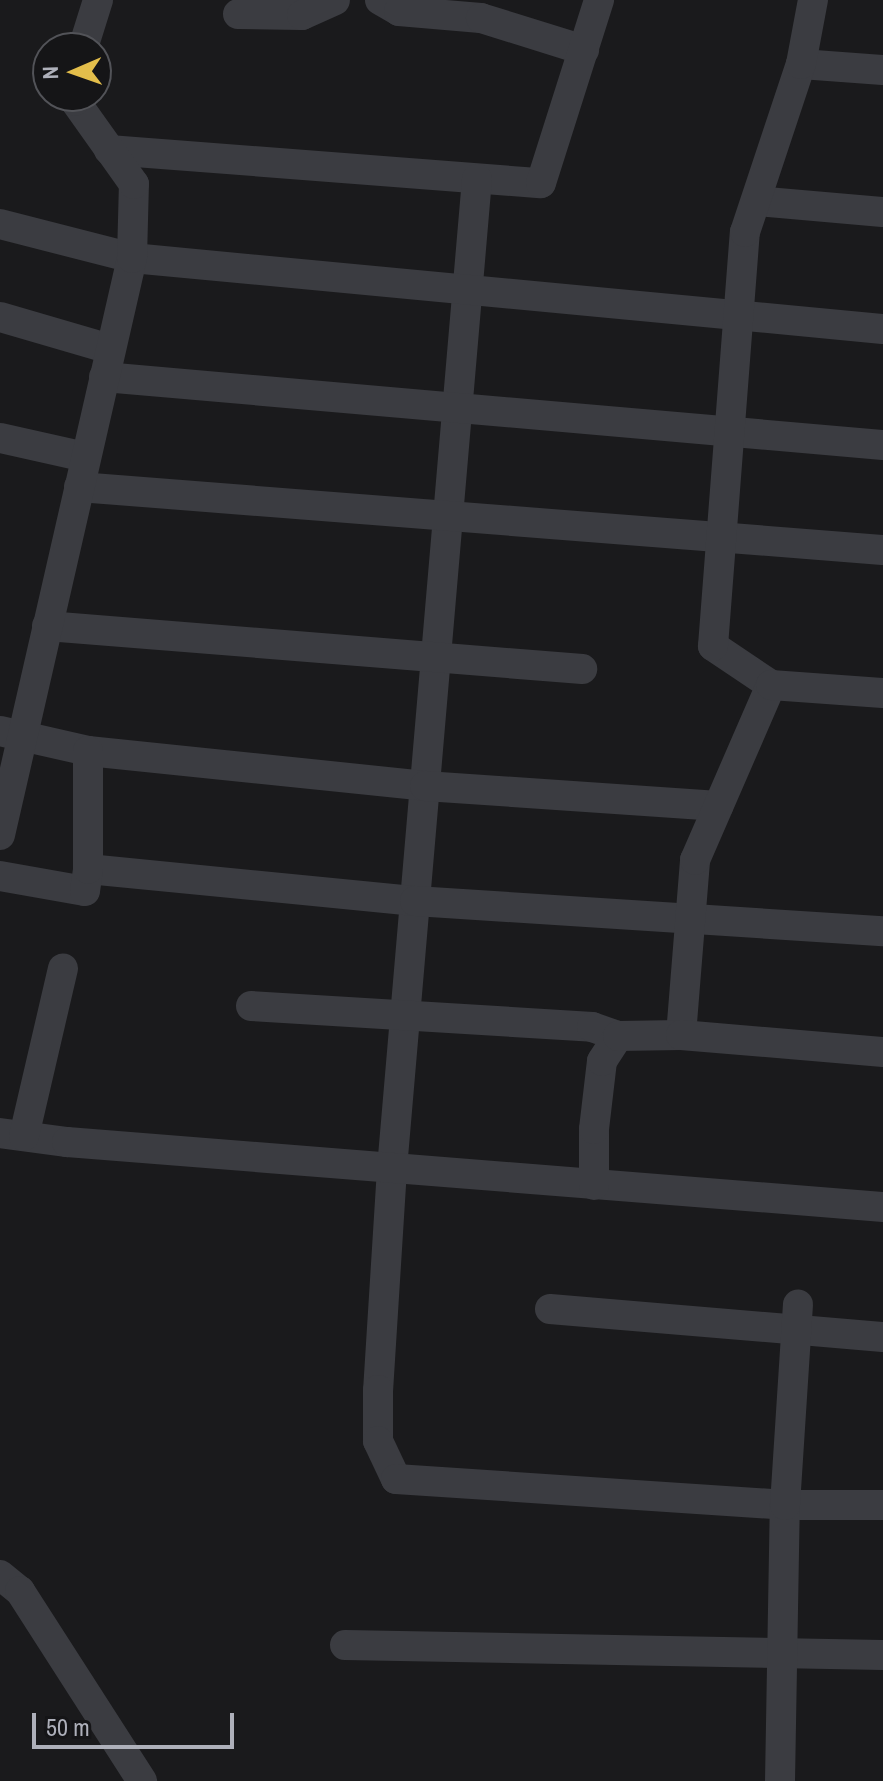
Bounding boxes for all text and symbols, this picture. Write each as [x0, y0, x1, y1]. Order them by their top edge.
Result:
north arrow [32, 32, 112, 112]
text: N [35, 66, 65, 80]
scale bar [36, 1697, 238, 1747]
text: 50 m [46, 1711, 90, 1743]

